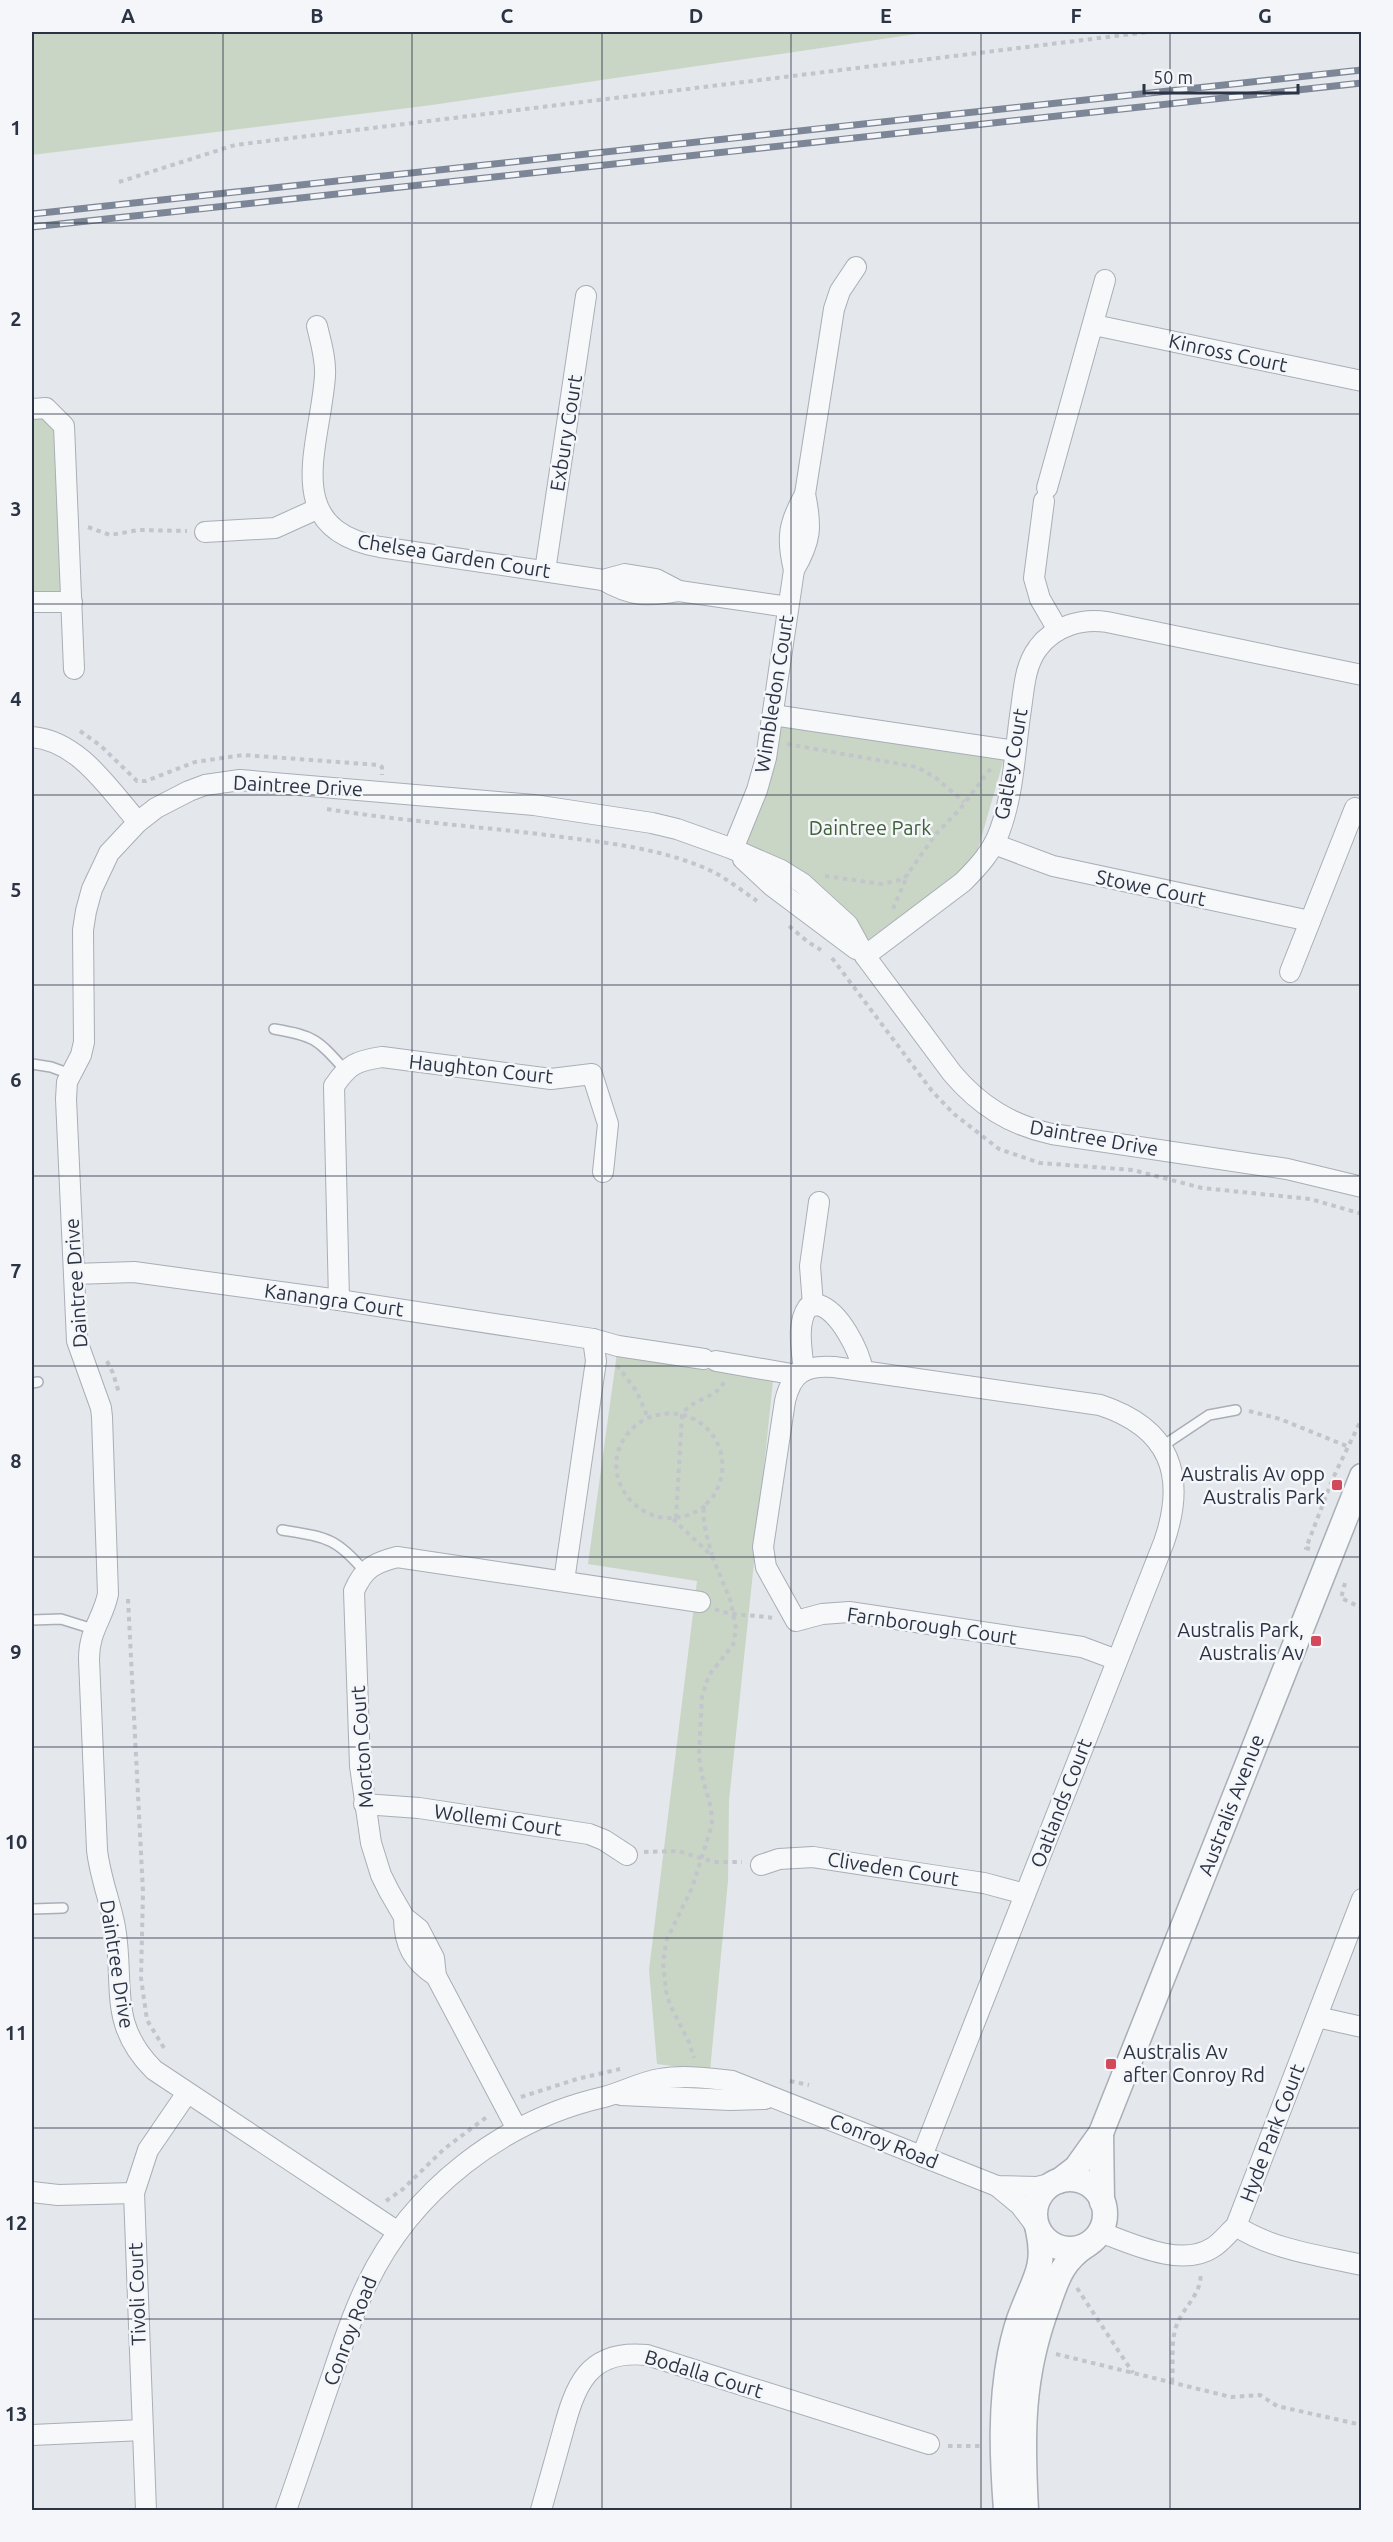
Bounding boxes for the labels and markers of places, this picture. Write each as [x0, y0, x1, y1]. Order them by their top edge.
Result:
place label: Australis Av opp Australis Park [1181, 1462, 1325, 1508]
marker: Australis Av opp Australis Park [1330, 1478, 1344, 1492]
place label: Australis Park, Australis Av [1177, 1618, 1304, 1664]
marker: Australis Park, Australis Av [1309, 1634, 1323, 1648]
place label: Australis Av after Conroy Rd [1123, 2040, 1265, 2086]
marker: Australis Av after Conroy Rd [1104, 2057, 1118, 2071]

